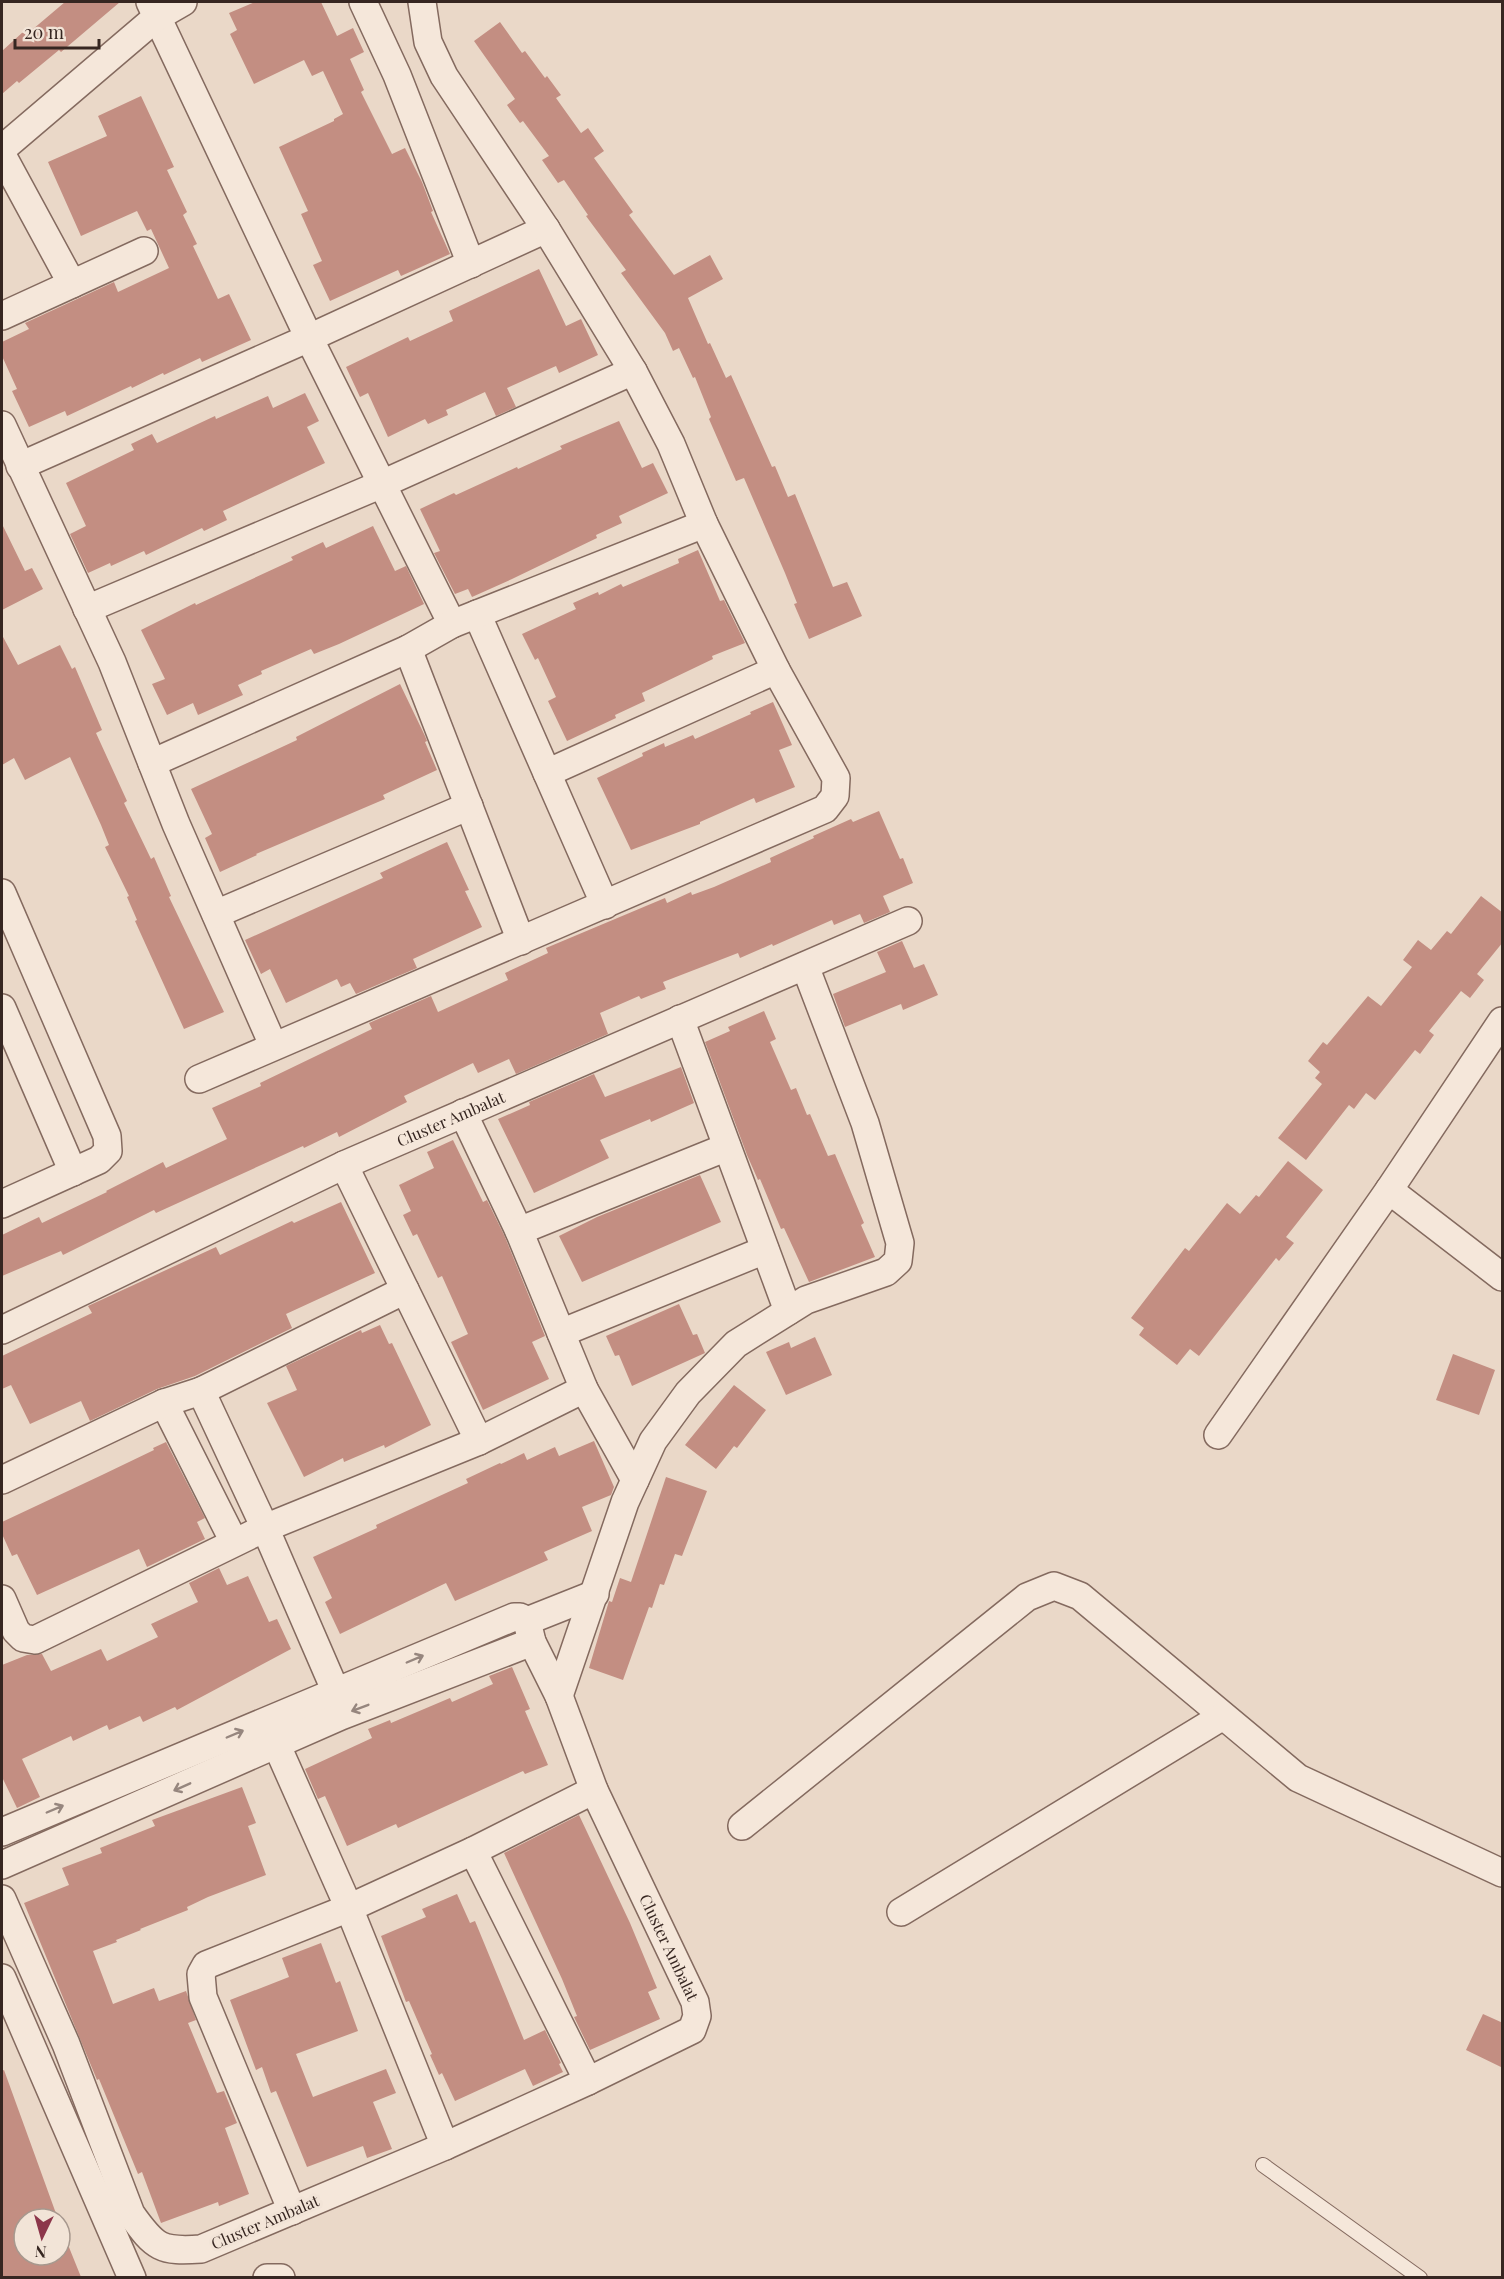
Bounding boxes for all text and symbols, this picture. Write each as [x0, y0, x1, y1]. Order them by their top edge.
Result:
scale bar [15, 12, 99, 50]
text: 20 m [24, 20, 64, 44]
street label: Cluster Ambalat [393, 1086, 508, 1151]
one-way arrow [406, 1653, 424, 1664]
one-way arrow [351, 1704, 370, 1715]
one-way arrow [226, 1728, 244, 1739]
one-way arrow [173, 1781, 191, 1793]
one-way arrow [46, 1803, 64, 1814]
street label: Cluster Ambalat [635, 1891, 704, 2004]
street label: Cluster Ambalat [208, 2189, 322, 2254]
north arrow [12, 2207, 72, 2267]
text: N [34, 2241, 47, 2263]

